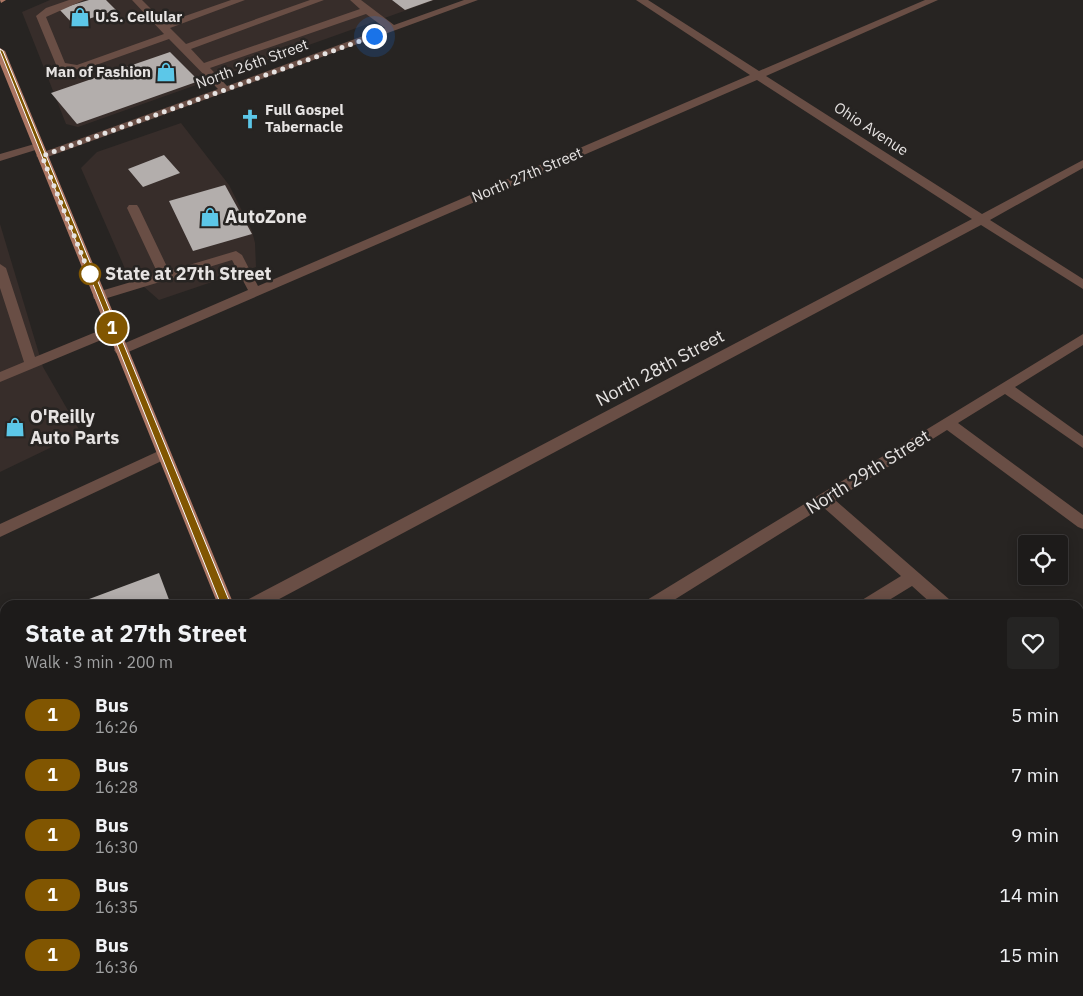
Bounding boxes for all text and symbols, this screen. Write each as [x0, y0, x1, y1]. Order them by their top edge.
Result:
shop icon: U.S. Cellular [69, 6, 91, 28]
place label: U.S. Cellular [95, 7, 182, 26]
your location [362, 24, 387, 49]
street label: North 26th Street [193, 34, 311, 93]
shop icon: Man of Fashion [155, 61, 177, 83]
place label: Man of Fashion [45, 62, 151, 81]
street label: Ohio Avenue [830, 97, 912, 160]
place label: Full Gospel Tabernacle [265, 100, 344, 136]
church icon: Full Gospel Tabernacle [239, 108, 261, 130]
street label: North 27th Street [469, 143, 585, 206]
place label: AutoZone [225, 205, 307, 228]
shop icon: AutoZone [199, 206, 221, 228]
place label: State at 27th Street [105, 262, 272, 285]
marker: State at 27th Street [79, 263, 101, 285]
line badge: 1 [96, 312, 128, 344]
text: 1 [107, 316, 117, 339]
street label: North 28th Street [592, 324, 728, 411]
place label: O'Reilly Auto Parts [30, 405, 119, 449]
shop icon: O'Reilly Auto Parts [4, 416, 26, 438]
street label: North 29th Street [801, 424, 934, 519]
map controls [1018, 535, 1068, 585]
button: locate [1018, 535, 1068, 585]
text: State at 27th Street [25, 617, 247, 649]
button: heart [1007, 617, 1059, 669]
text: Walk · 3 min · 200 m [25, 652, 173, 672]
text: Bus [95, 693, 129, 717]
text: 1 [47, 703, 58, 726]
text: 5 min [1011, 703, 1059, 727]
text: 16:26 [95, 717, 138, 737]
text: Bus [95, 753, 129, 777]
text: 1 [47, 763, 58, 786]
text: 7 min [1011, 763, 1059, 787]
text: 16:28 [95, 777, 138, 797]
text: Bus [95, 813, 129, 837]
text: 1 [47, 823, 58, 846]
text: 9 min [1011, 823, 1059, 847]
text: 16:30 [95, 837, 138, 857]
text: Bus [95, 873, 129, 897]
text: 1 [47, 883, 58, 906]
text: 14 min [1000, 883, 1059, 907]
text: 16:35 [95, 897, 138, 917]
text: Bus [95, 933, 129, 957]
text: 1 [47, 943, 58, 966]
text: 15 min [1000, 943, 1059, 967]
text: 16:36 [95, 957, 138, 977]

